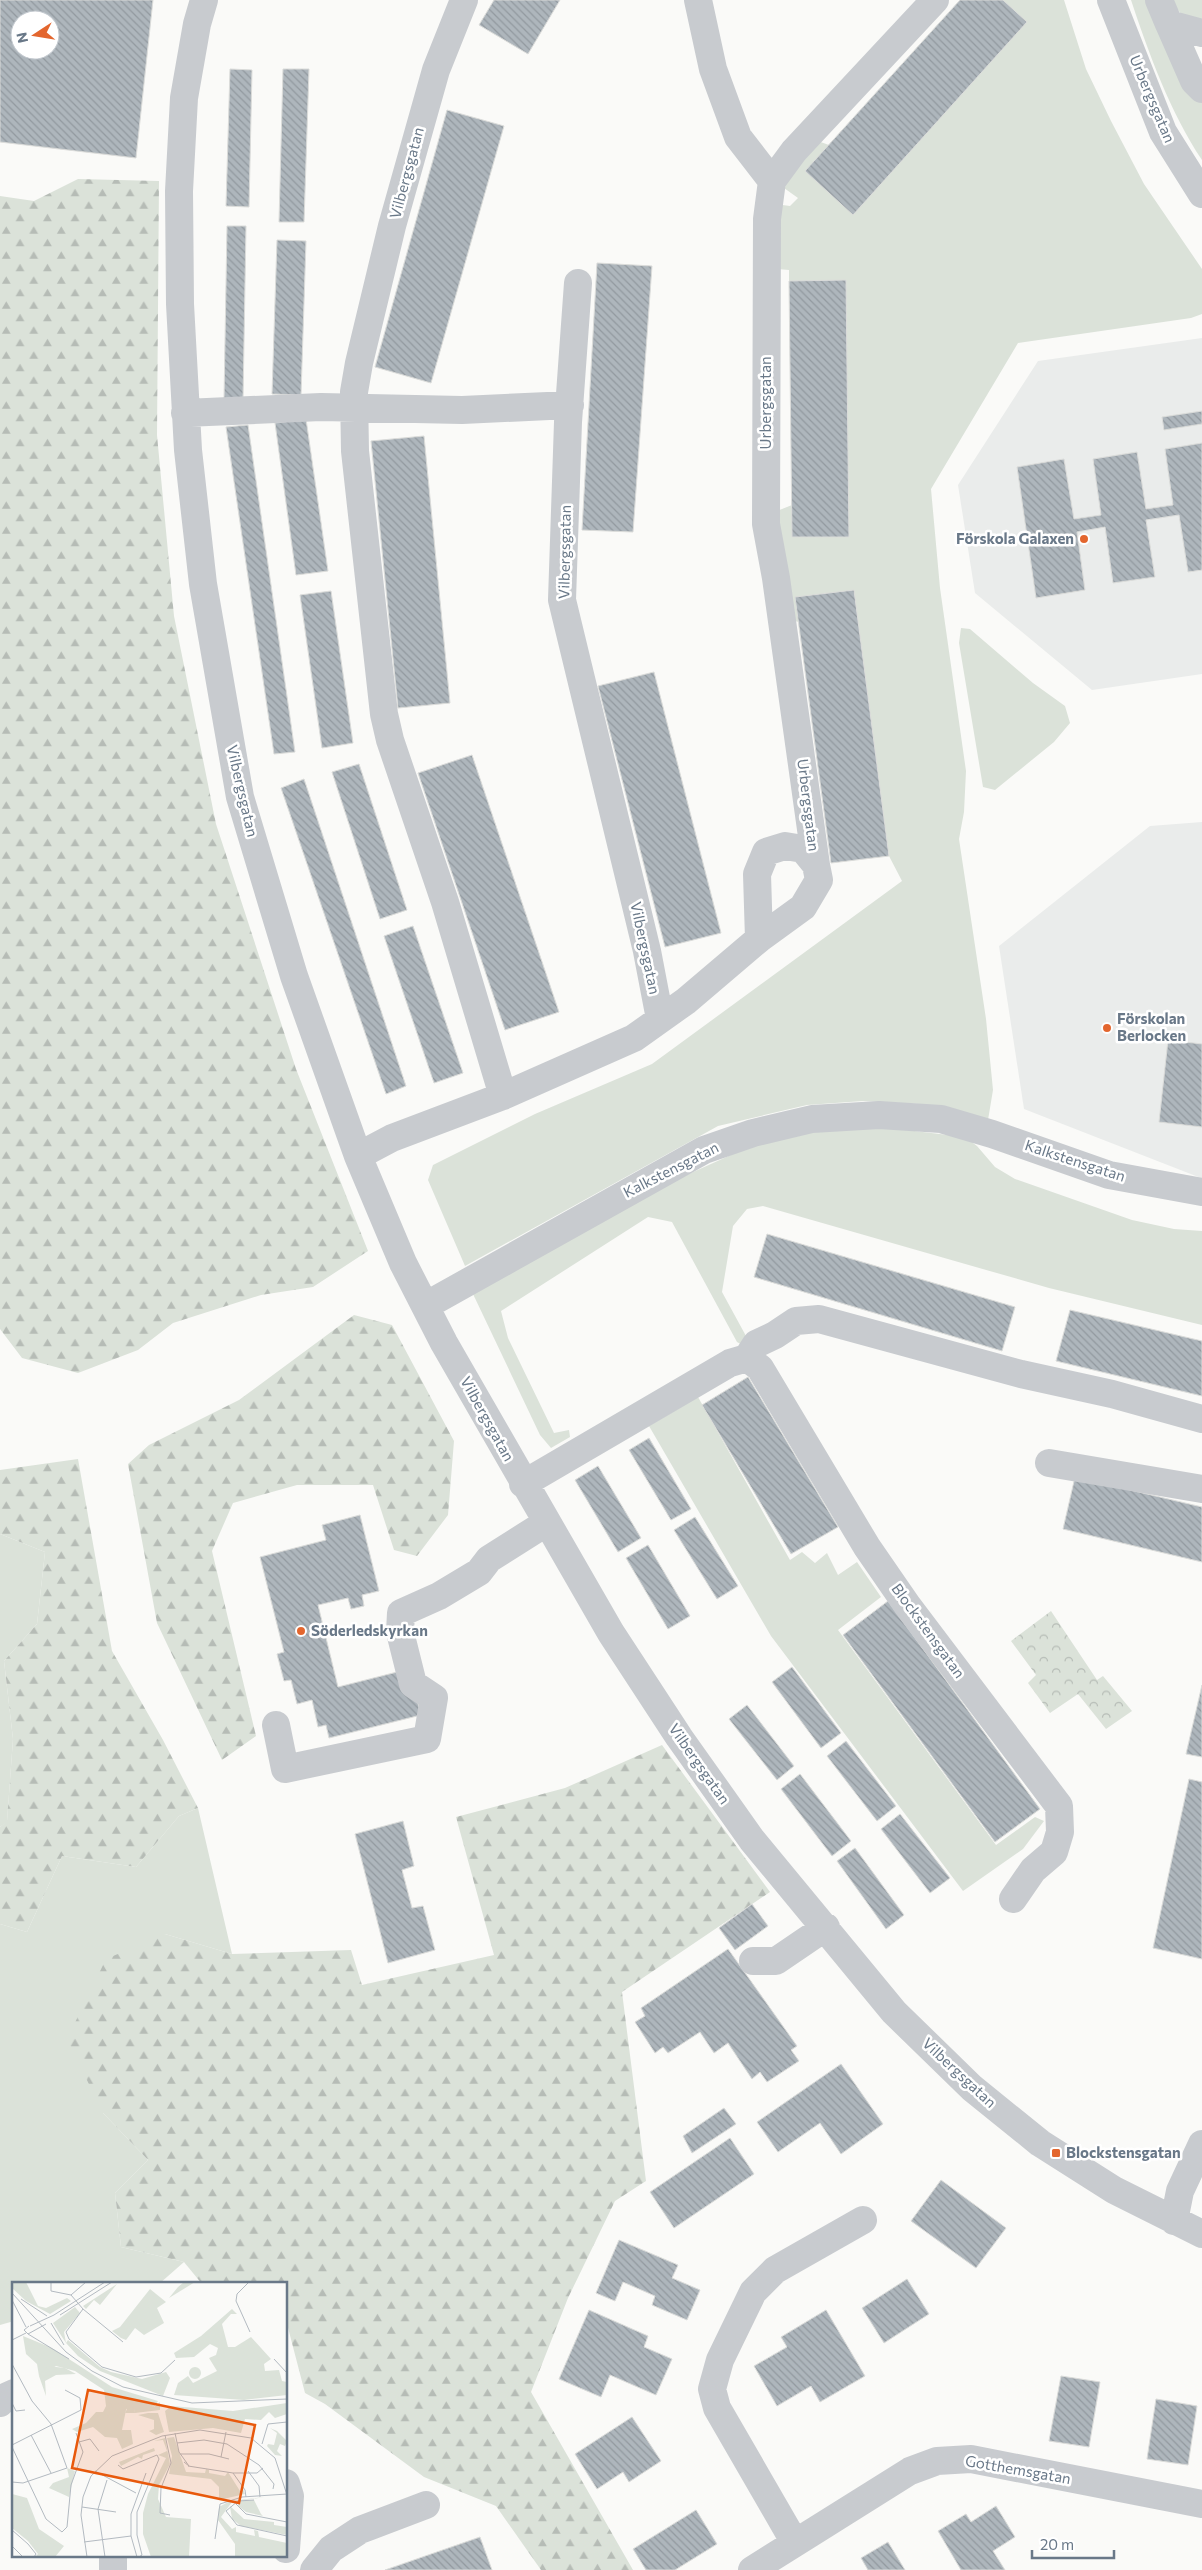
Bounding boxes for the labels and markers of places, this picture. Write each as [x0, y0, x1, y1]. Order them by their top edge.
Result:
place label: Förskola Galaxen [956, 529, 1074, 547]
marker: Förskola Galaxen [1078, 533, 1090, 545]
place label: Förskolan Berlocken [1117, 1009, 1186, 1044]
marker: Förskolan Berlocken [1101, 1022, 1113, 1034]
place label: Söderledskyrkan [311, 1621, 428, 1639]
marker: Söderledskyrkan [295, 1625, 307, 1637]
place label: Blockstensgatan [1066, 2143, 1181, 2161]
marker: Blockstensgatan [1050, 2147, 1062, 2159]

